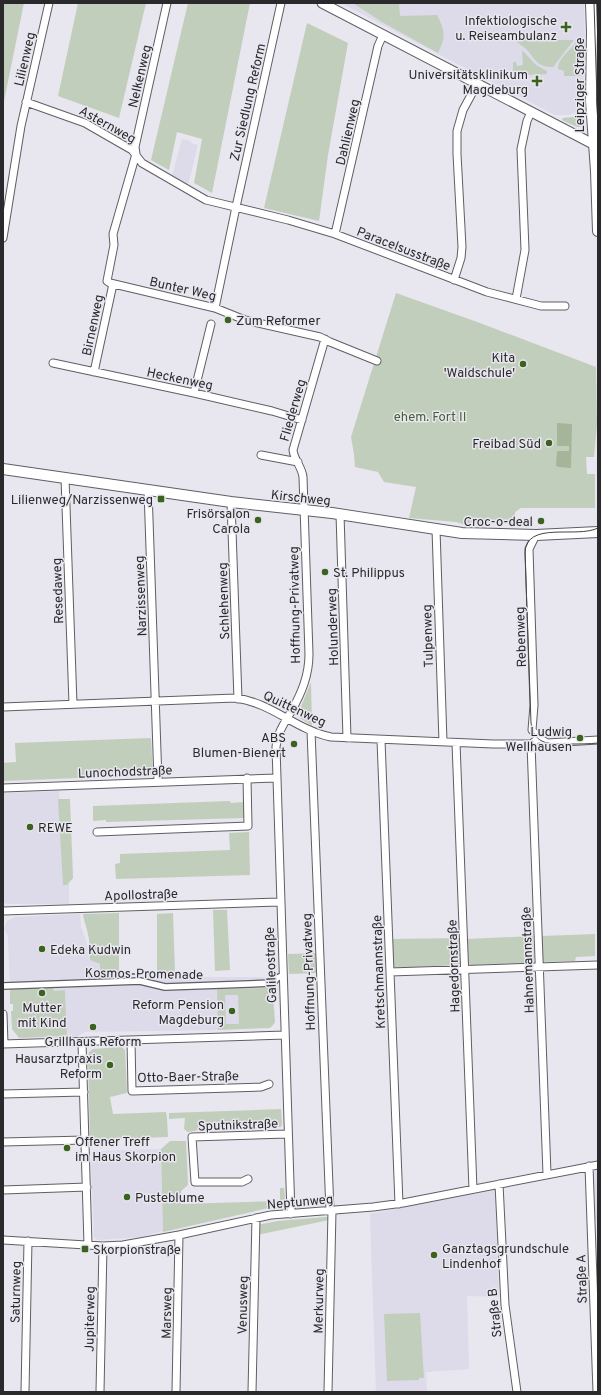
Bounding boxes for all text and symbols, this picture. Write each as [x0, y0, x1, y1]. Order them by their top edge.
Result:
place label: Infektiologische u. Reiseambulanz [455, 14, 557, 45]
marker: Infektiologische u. Reiseambulanz [560, 21, 572, 33]
street label: Lilienweg [12, 31, 40, 88]
street label: Leipziger Straße [573, 38, 589, 133]
street label: Zur Siedlung Reform [228, 42, 270, 163]
street label: Nelkenweg [126, 43, 156, 110]
place label: Universitätsklinikum Magdeburg [409, 68, 528, 99]
marker: Universitätsklinikum Magdeburg [531, 75, 543, 87]
street label: Dahlienweg [334, 98, 364, 167]
street label: Asternweg [76, 104, 138, 148]
street label: Paracelsusstraße [354, 225, 453, 275]
street label: Bunter Weg [148, 275, 217, 305]
street label: Birnenweg [80, 293, 108, 358]
place label: Zum Reformer [236, 314, 321, 330]
marker: Zum Reformer [223, 315, 233, 325]
place label: Kita 'Waldschule' [444, 351, 515, 382]
marker: Kita 'Waldschule' [518, 359, 528, 369]
street label: Heckenweg [145, 365, 214, 395]
street label: Fliederweg [277, 377, 310, 444]
park label: ehem. Fort II [394, 410, 466, 426]
place label: Freibad Süd [472, 437, 541, 453]
marker: Freibad Süd [544, 438, 554, 448]
street label: Kirschweg [270, 488, 332, 510]
place label: Lilienweg/Narzissenweg [11, 493, 153, 509]
marker: Lilienweg/Narzissenweg [156, 494, 166, 504]
place label: Frisörsalon Carola [186, 507, 250, 538]
marker: Frisörsalon Carola [253, 515, 263, 525]
place label: Croc-o-deal [464, 515, 533, 531]
marker: Croc-o-deal [536, 516, 546, 526]
street label: Hoffnung-Privatweg [287, 546, 305, 664]
street label: Narzissenweg [133, 555, 151, 637]
street label: Resedaweg [50, 558, 68, 624]
street label: Schlehenweg [216, 562, 234, 640]
place label: St. Philippus [333, 566, 405, 582]
marker: St. Philippus [320, 567, 330, 577]
street label: Holunderweg [325, 588, 343, 666]
street label: Tulpenweg [420, 604, 438, 668]
street label: Rebenweg [513, 606, 531, 668]
street label: Quittenweg [260, 688, 328, 731]
place label: Ludwig Wellhausen [506, 725, 572, 756]
place label: ABS Blumen-Bienert [192, 731, 286, 762]
marker: Ludwig Wellhausen [575, 733, 585, 743]
marker: ABS Blumen-Bienert [289, 739, 299, 749]
street label: Lunochodstraße [78, 763, 173, 783]
place label: REWE [38, 821, 73, 837]
marker: REWE [25, 822, 35, 832]
street label: Apollostraße [104, 887, 178, 905]
street label: Hahnemannstraße [519, 906, 539, 1014]
street label: Hoffnung-Privatweg [300, 913, 320, 1031]
street label: Kretschmannstraße [370, 915, 390, 1029]
street label: Hagedornstraße [445, 919, 465, 1013]
street label: Galileostraße [263, 926, 281, 1003]
place label: Edeka Kudwin [50, 943, 131, 959]
marker: Edeka Kudwin [37, 944, 47, 954]
street label: Kosmos-Promenade [85, 966, 203, 984]
marker: Mutter mit Kind [37, 988, 47, 998]
place label: Reform Pension Magdeburg [132, 998, 224, 1029]
place label: Mutter mit Kind [18, 1001, 66, 1032]
marker: Reform Pension Magdeburg [227, 1006, 237, 1016]
marker: Grillhaus Reform [88, 1022, 98, 1032]
place label: Grillhaus Reform [45, 1035, 142, 1051]
place label: Hausarztpraxis Reform [15, 1052, 102, 1083]
marker: Hausarztpraxis Reform [105, 1060, 115, 1070]
street label: Otto-Baer-Straße [137, 1069, 239, 1087]
street label: Sputnikstraße [198, 1117, 278, 1135]
place label: Offener Treff im Haus Skorpion [75, 1135, 176, 1166]
marker: Offener Treff im Haus Skorpion [62, 1143, 72, 1153]
place label: Pusteblume [135, 1191, 204, 1207]
marker: Pusteblume [122, 1192, 132, 1202]
street label: Neptunweg [266, 1192, 334, 1214]
place label: Ganztagsgrundschule Lindenhof [442, 1242, 569, 1273]
place label: Skorpionstraße [93, 1243, 181, 1259]
marker: Skorpionstraße [80, 1244, 90, 1254]
marker: Ganztagsgrundschule Lindenhof [429, 1250, 439, 1260]
street label: Straße A [574, 1254, 592, 1304]
street label: Saturnweg [8, 1261, 26, 1323]
street label: Merkurweg [311, 1268, 329, 1334]
street label: Venusweg [235, 1276, 253, 1335]
street label: Jupiterweg [82, 1286, 100, 1352]
street label: Marsweg [160, 1287, 176, 1339]
street label: Straße B [485, 1287, 507, 1338]

